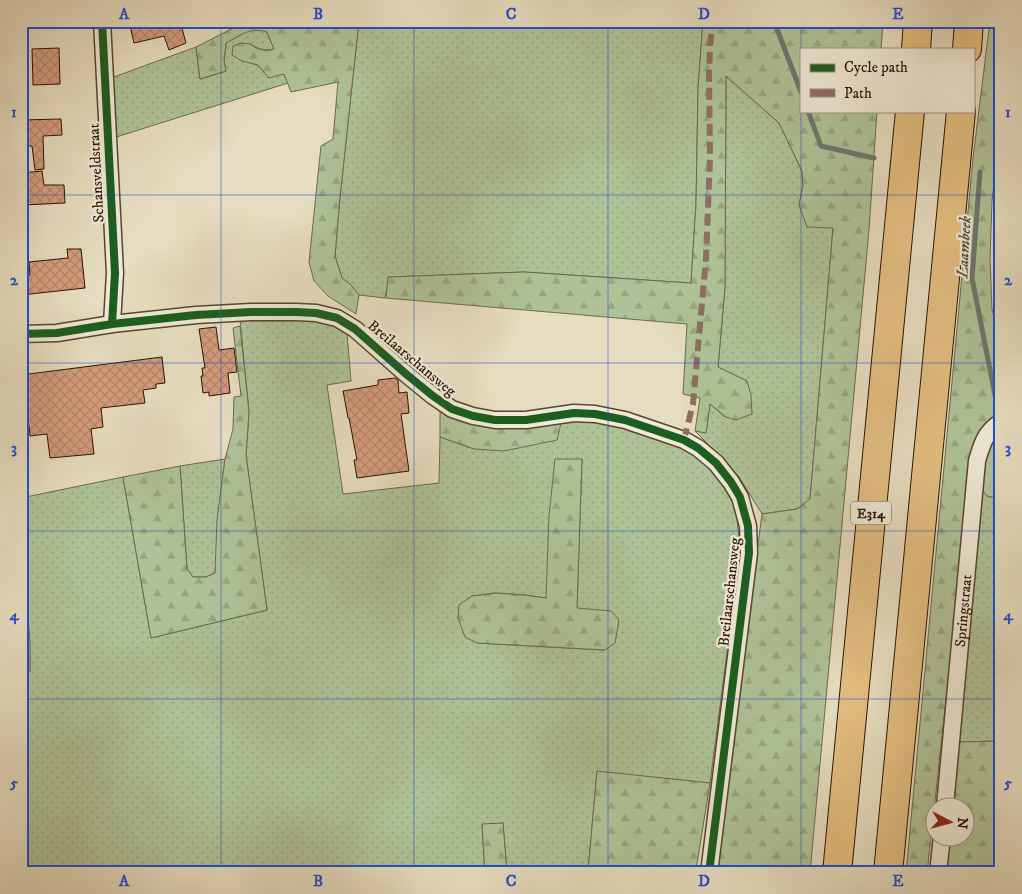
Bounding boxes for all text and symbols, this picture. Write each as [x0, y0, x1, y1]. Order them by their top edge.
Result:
text: A [118, 4, 130, 24]
text: B [313, 4, 323, 24]
text: C [506, 4, 516, 24]
text: D [698, 4, 710, 24]
text: E [892, 4, 904, 24]
legend [800, 48, 974, 112]
text: Cycle path [844, 58, 908, 77]
text: Path [844, 84, 872, 103]
text: 1 [11, 102, 17, 122]
text: 1 [1005, 102, 1011, 122]
street label: Schansveldstraat [84, 123, 109, 223]
water label: Laambeek [952, 215, 976, 280]
text: 2 [10, 270, 19, 290]
text: 2 [1004, 270, 1013, 290]
street label: Breilaarschansweg [364, 316, 460, 401]
text: 3 [11, 438, 17, 458]
text: 3 [1005, 438, 1011, 458]
road number: E314 [851, 502, 891, 524]
street label: Breilaarschansweg [714, 536, 745, 648]
street label: Springstraat [951, 573, 976, 648]
text: 4 [8, 605, 19, 625]
text: 4 [1002, 605, 1013, 625]
text: 5 [9, 773, 18, 793]
text: 5 [1003, 773, 1012, 793]
north arrow [924, 796, 974, 846]
text: N [952, 817, 971, 830]
text: A [118, 871, 130, 891]
text: B [313, 871, 323, 891]
text: C [506, 871, 516, 891]
text: D [698, 871, 710, 891]
text: E [892, 871, 904, 891]

